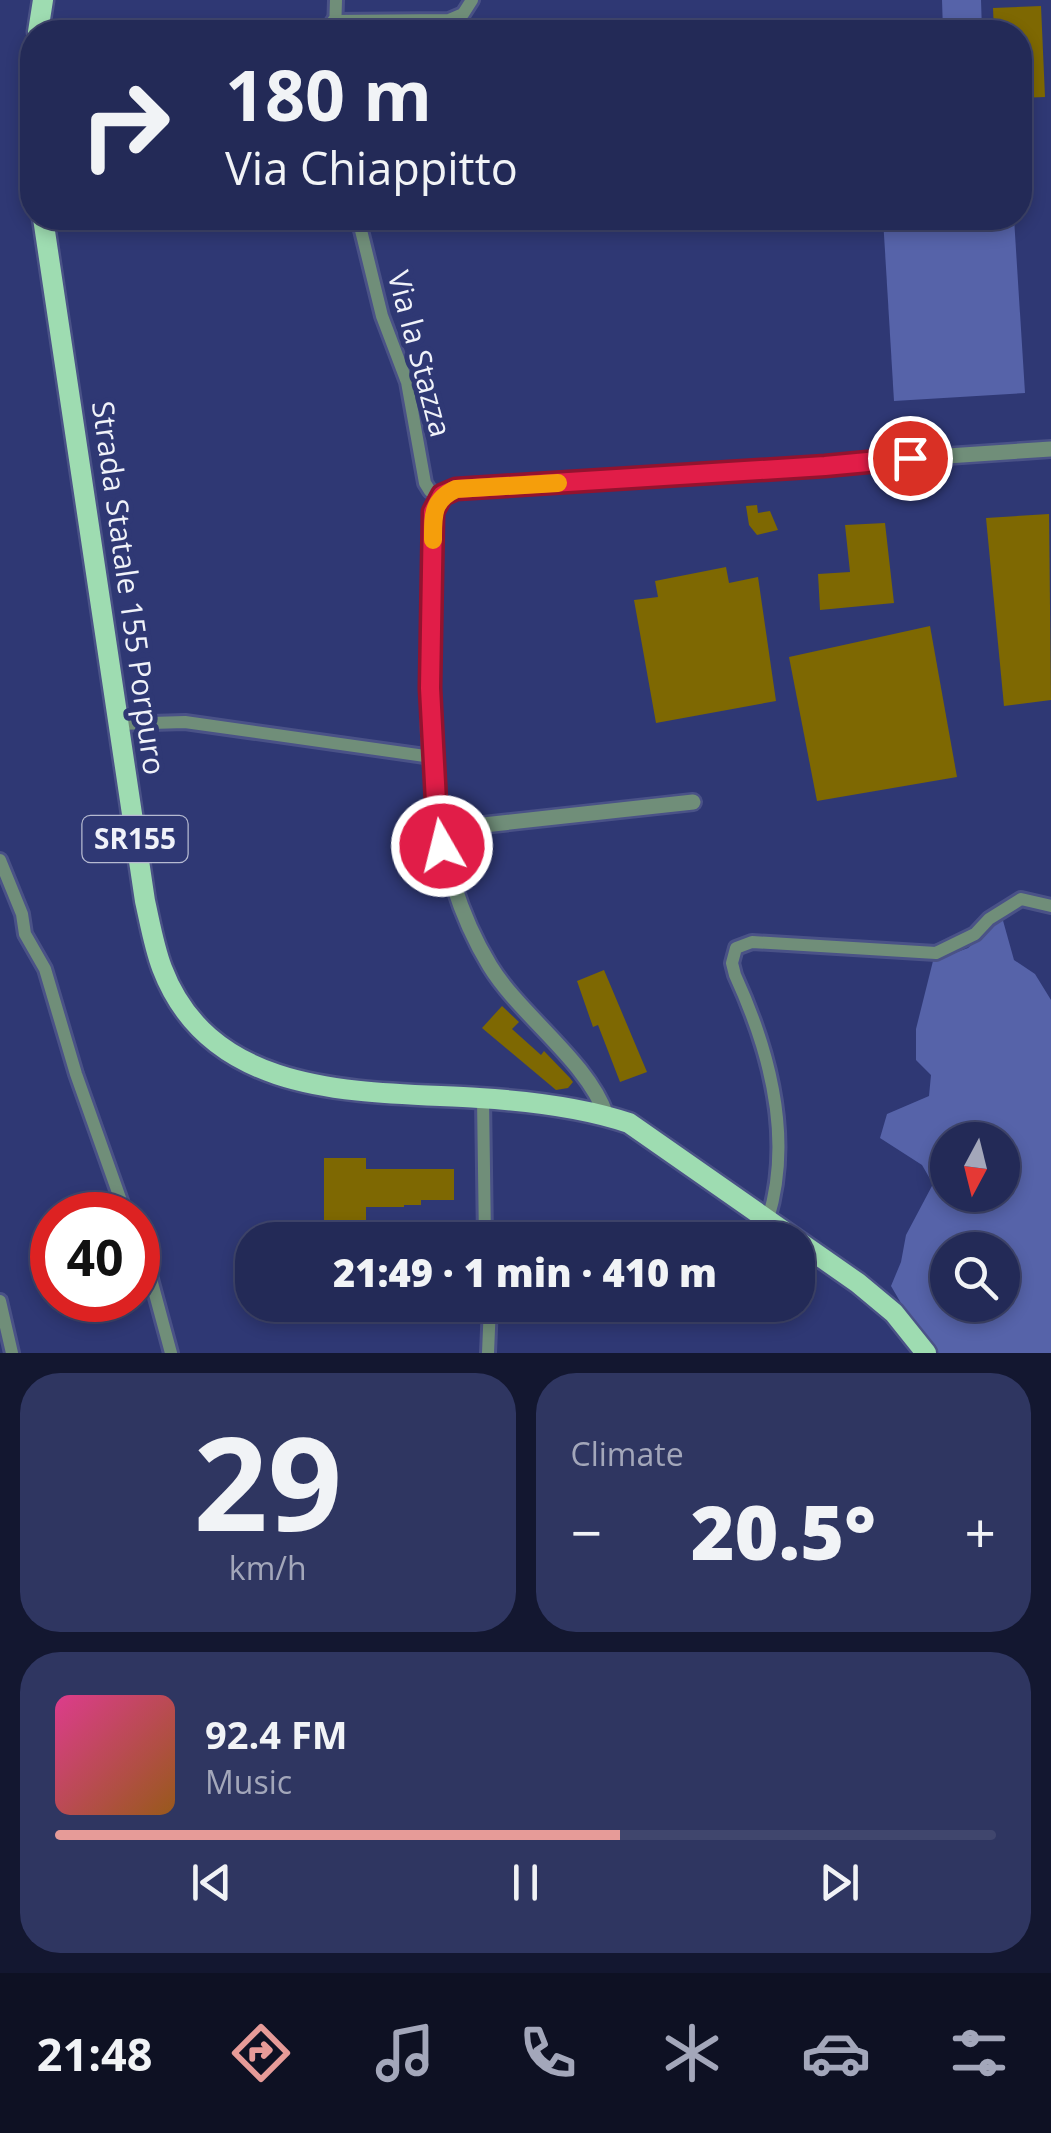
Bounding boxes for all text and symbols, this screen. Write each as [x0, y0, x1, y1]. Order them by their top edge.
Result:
text: 180 m [225, 46, 432, 142]
icon: right [60, 60, 190, 190]
text: Via Chiappitto [225, 137, 518, 198]
street label: Via la Stazza [379, 266, 462, 441]
street label: Strada Statale 155 Porpuro [83, 398, 176, 777]
pin [868, 416, 953, 501]
icon: arrive [883, 431, 938, 486]
position arrow [390, 794, 494, 898]
road number: SR155 [82, 816, 188, 862]
north arrow [930, 1122, 1020, 1212]
map controls [930, 1122, 1020, 1322]
speed limit sign: 40 [30, 1192, 160, 1322]
button: search [930, 1232, 1020, 1322]
text: 21:49 · 1 min · 410 m [333, 1246, 717, 1298]
text: 29 [193, 1392, 342, 1569]
text: Climate [571, 1432, 684, 1475]
text: 20.5° [691, 1480, 876, 1582]
text: − [571, 1494, 602, 1569]
text: + [965, 1494, 996, 1569]
text: km/h [229, 1546, 307, 1589]
text: 92.4 FM [205, 1708, 348, 1760]
text: Music [205, 1760, 292, 1803]
icon: previous [184, 1855, 239, 1910]
icon: pause [498, 1855, 553, 1910]
icon: next [812, 1855, 867, 1910]
icon: directions [226, 2018, 296, 2088]
icon: music [370, 2018, 440, 2088]
icon: phone [513, 2018, 583, 2088]
icon: climate [657, 2018, 727, 2088]
icon: car [801, 2018, 871, 2088]
icon: filters [944, 2018, 1014, 2088]
text: 21:48 [37, 2023, 153, 2084]

